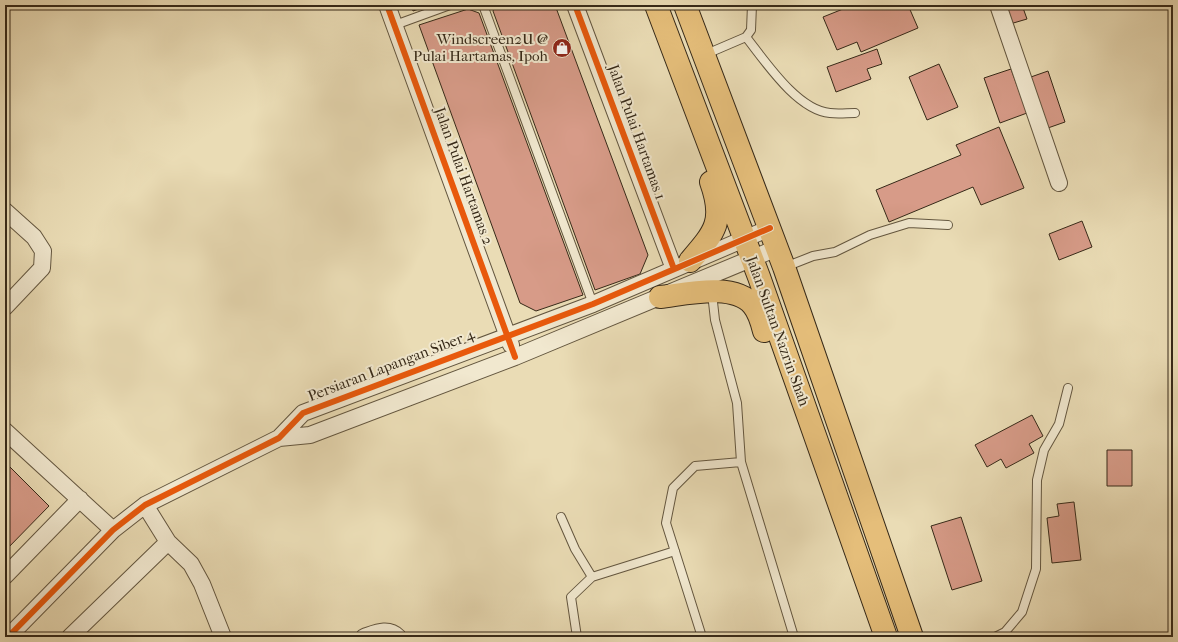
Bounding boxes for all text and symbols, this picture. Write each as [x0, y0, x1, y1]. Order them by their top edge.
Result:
place label: Windscreen2U @ Pulai Hartamas, Ipoh [413, 30, 549, 65]
shop icon: Windscreen2U @ Pulai Hartamas, Ipoh [551, 37, 573, 59]
street label: Jalan Pulai Hartamas 1 [604, 61, 670, 202]
street label: Jalan Pulai Hartamas 2 [430, 104, 497, 247]
street label: Jalan Sultan Nazrin Shah [742, 252, 814, 409]
street label: Persiaran Lapangan Siber 4 [305, 324, 478, 405]

